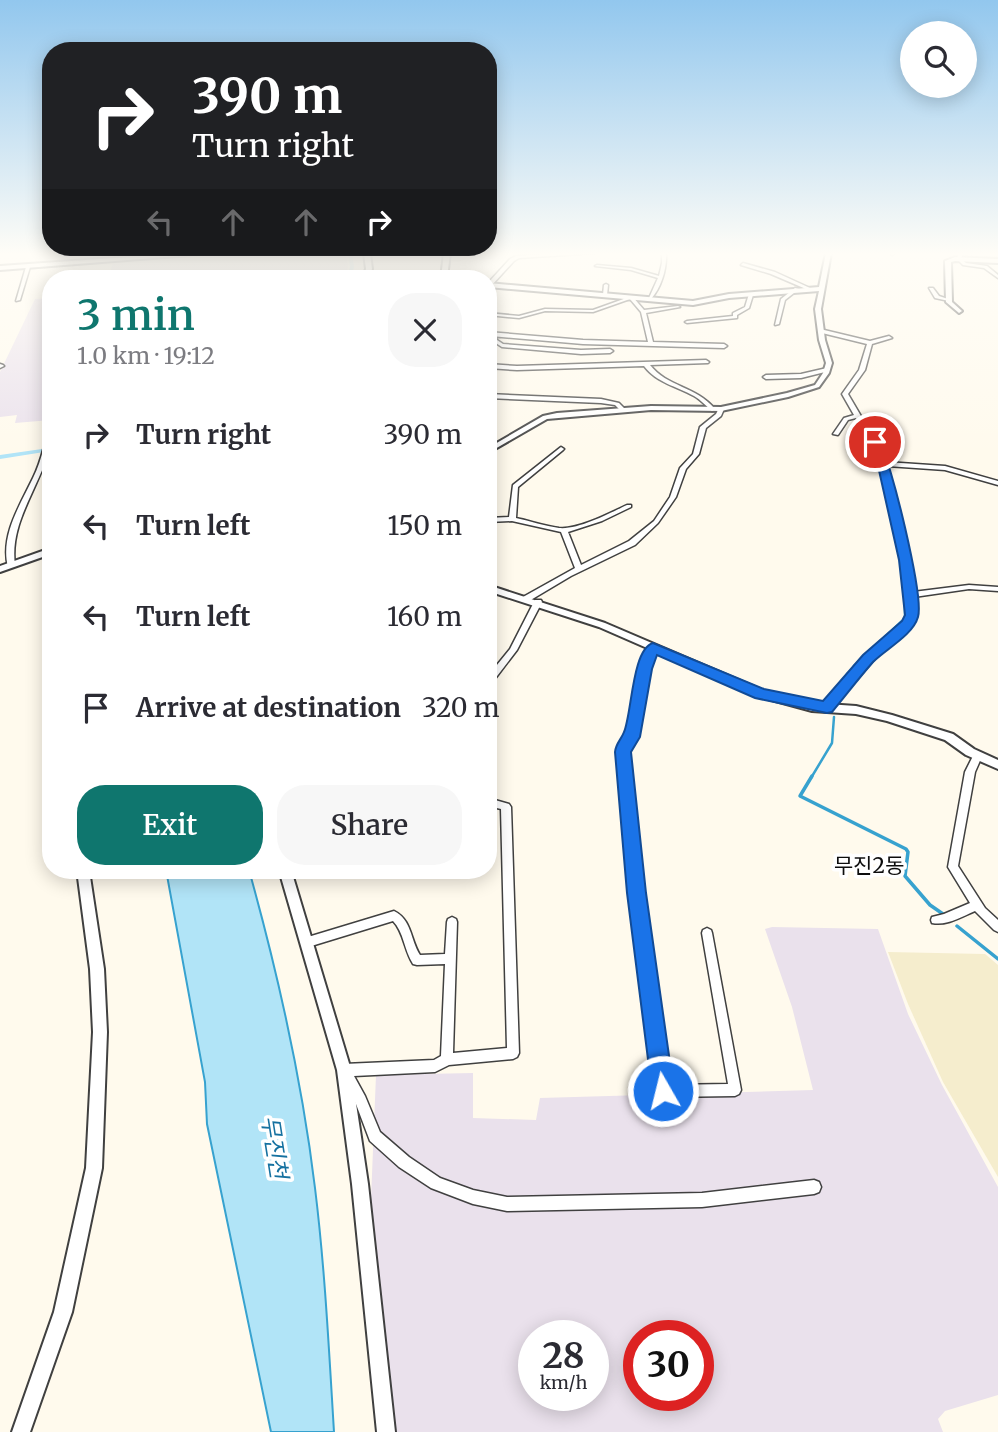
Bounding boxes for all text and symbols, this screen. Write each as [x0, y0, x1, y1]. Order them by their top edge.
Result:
map controls [900, 21, 977, 98]
button: search [900, 21, 977, 98]
text: 390 m [192, 65, 342, 126]
icon: right [77, 70, 168, 161]
text: Turn right [192, 126, 354, 166]
icon: left [141, 203, 179, 241]
icon: ahead [214, 203, 252, 241]
icon: ahead [287, 203, 325, 241]
icon: right [360, 203, 398, 241]
text: 3 min [77, 289, 195, 341]
button: close [388, 293, 462, 367]
text: 1.0 km · 19:12 [77, 341, 215, 370]
pin [845, 412, 905, 472]
icon: right [77, 416, 115, 454]
text: Turn right [136, 418, 271, 451]
text: 390 m [383, 418, 462, 451]
icon: arrive [856, 423, 894, 461]
icon: left [77, 507, 115, 545]
text: Turn left [136, 509, 250, 542]
text: 150 m [388, 509, 462, 542]
icon: left [77, 598, 115, 636]
text: Turn left [136, 600, 250, 633]
text: 160 m [387, 600, 462, 633]
icon: arrive [77, 689, 115, 727]
text: Arrive at destination [136, 691, 401, 724]
text: 320 m [422, 691, 500, 724]
button: Exit [77, 785, 263, 865]
button: Share [277, 785, 462, 865]
district label: 무진2동 [834, 852, 904, 879]
position arrow [626, 1054, 700, 1128]
water label: 무진천 [256, 1113, 295, 1183]
speed limit sign: 30 [623, 1320, 714, 1411]
text: 28 [542, 1334, 585, 1378]
text: km/h [540, 1371, 587, 1394]

